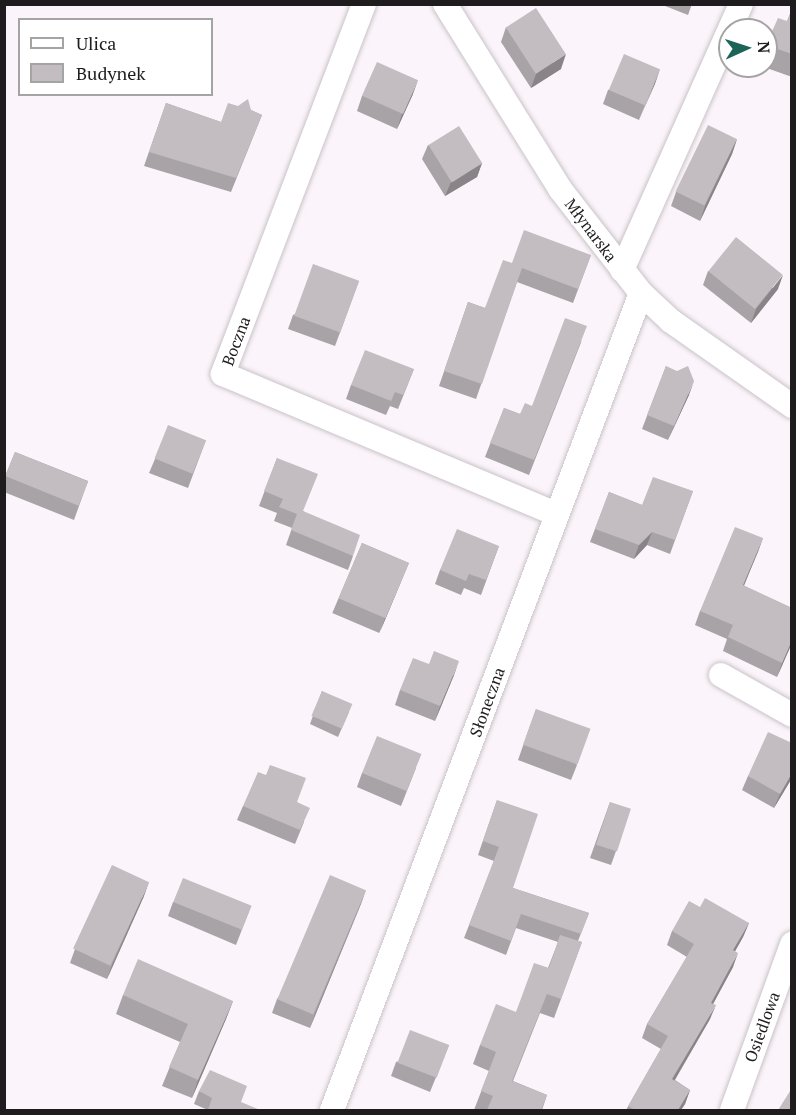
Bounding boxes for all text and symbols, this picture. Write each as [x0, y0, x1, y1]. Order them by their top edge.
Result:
legend [18, 18, 213, 96]
north arrow [718, 18, 778, 78]
text: Ulica [76, 31, 116, 55]
text: N [753, 41, 775, 54]
text: Budynek [76, 61, 146, 85]
street label: Młynarska [561, 195, 621, 265]
street label: Boczna [218, 314, 254, 368]
street label: Słoneczna [466, 665, 508, 739]
street label: Osiedlowa [740, 989, 784, 1065]

